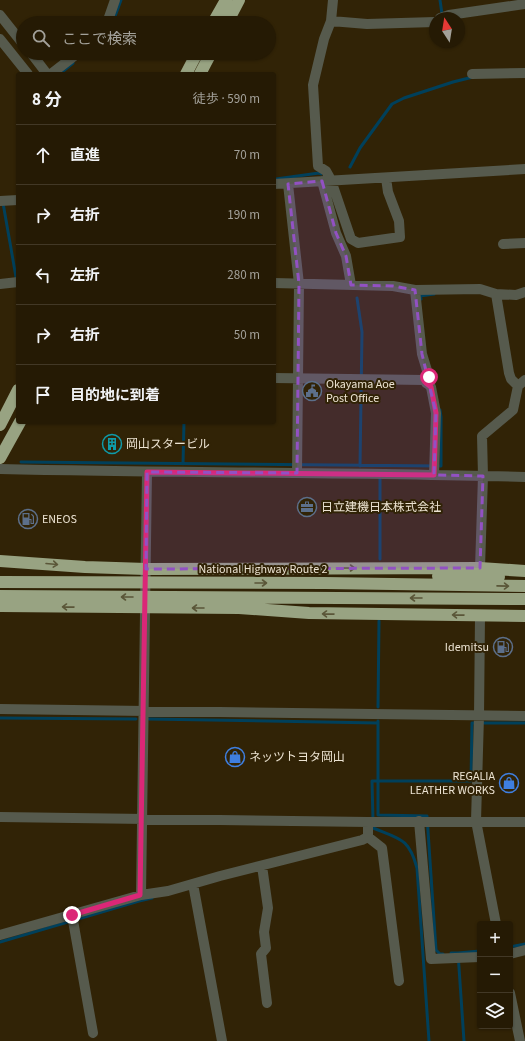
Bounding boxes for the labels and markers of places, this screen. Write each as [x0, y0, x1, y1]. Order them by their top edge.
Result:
place label: Okayama Aoe Post Office [326, 376, 395, 407]
public building icon: Okayama Aoe Post Office [301, 380, 323, 402]
building icon: 岡山スタービル [101, 433, 123, 455]
place label: 岡山スタービル [126, 436, 210, 453]
office icon: 日立建機日本株式会社 [296, 496, 318, 518]
place label: 日立建機日本株式会社 [321, 499, 441, 516]
fuel station icon: ENEOS [17, 508, 39, 530]
place label: ENEOS [42, 511, 77, 528]
fuel station icon: Idemitsu [492, 636, 514, 658]
place label: Idemitsu [445, 639, 489, 656]
shop icon: ネッツトヨタ岡山 [224, 746, 246, 768]
place label: ネッツトヨタ岡山 [249, 749, 345, 766]
place label: REGALIA LEATHER WORKS [410, 768, 495, 799]
shop icon: REGALIA LEATHER WORKS [498, 772, 520, 794]

